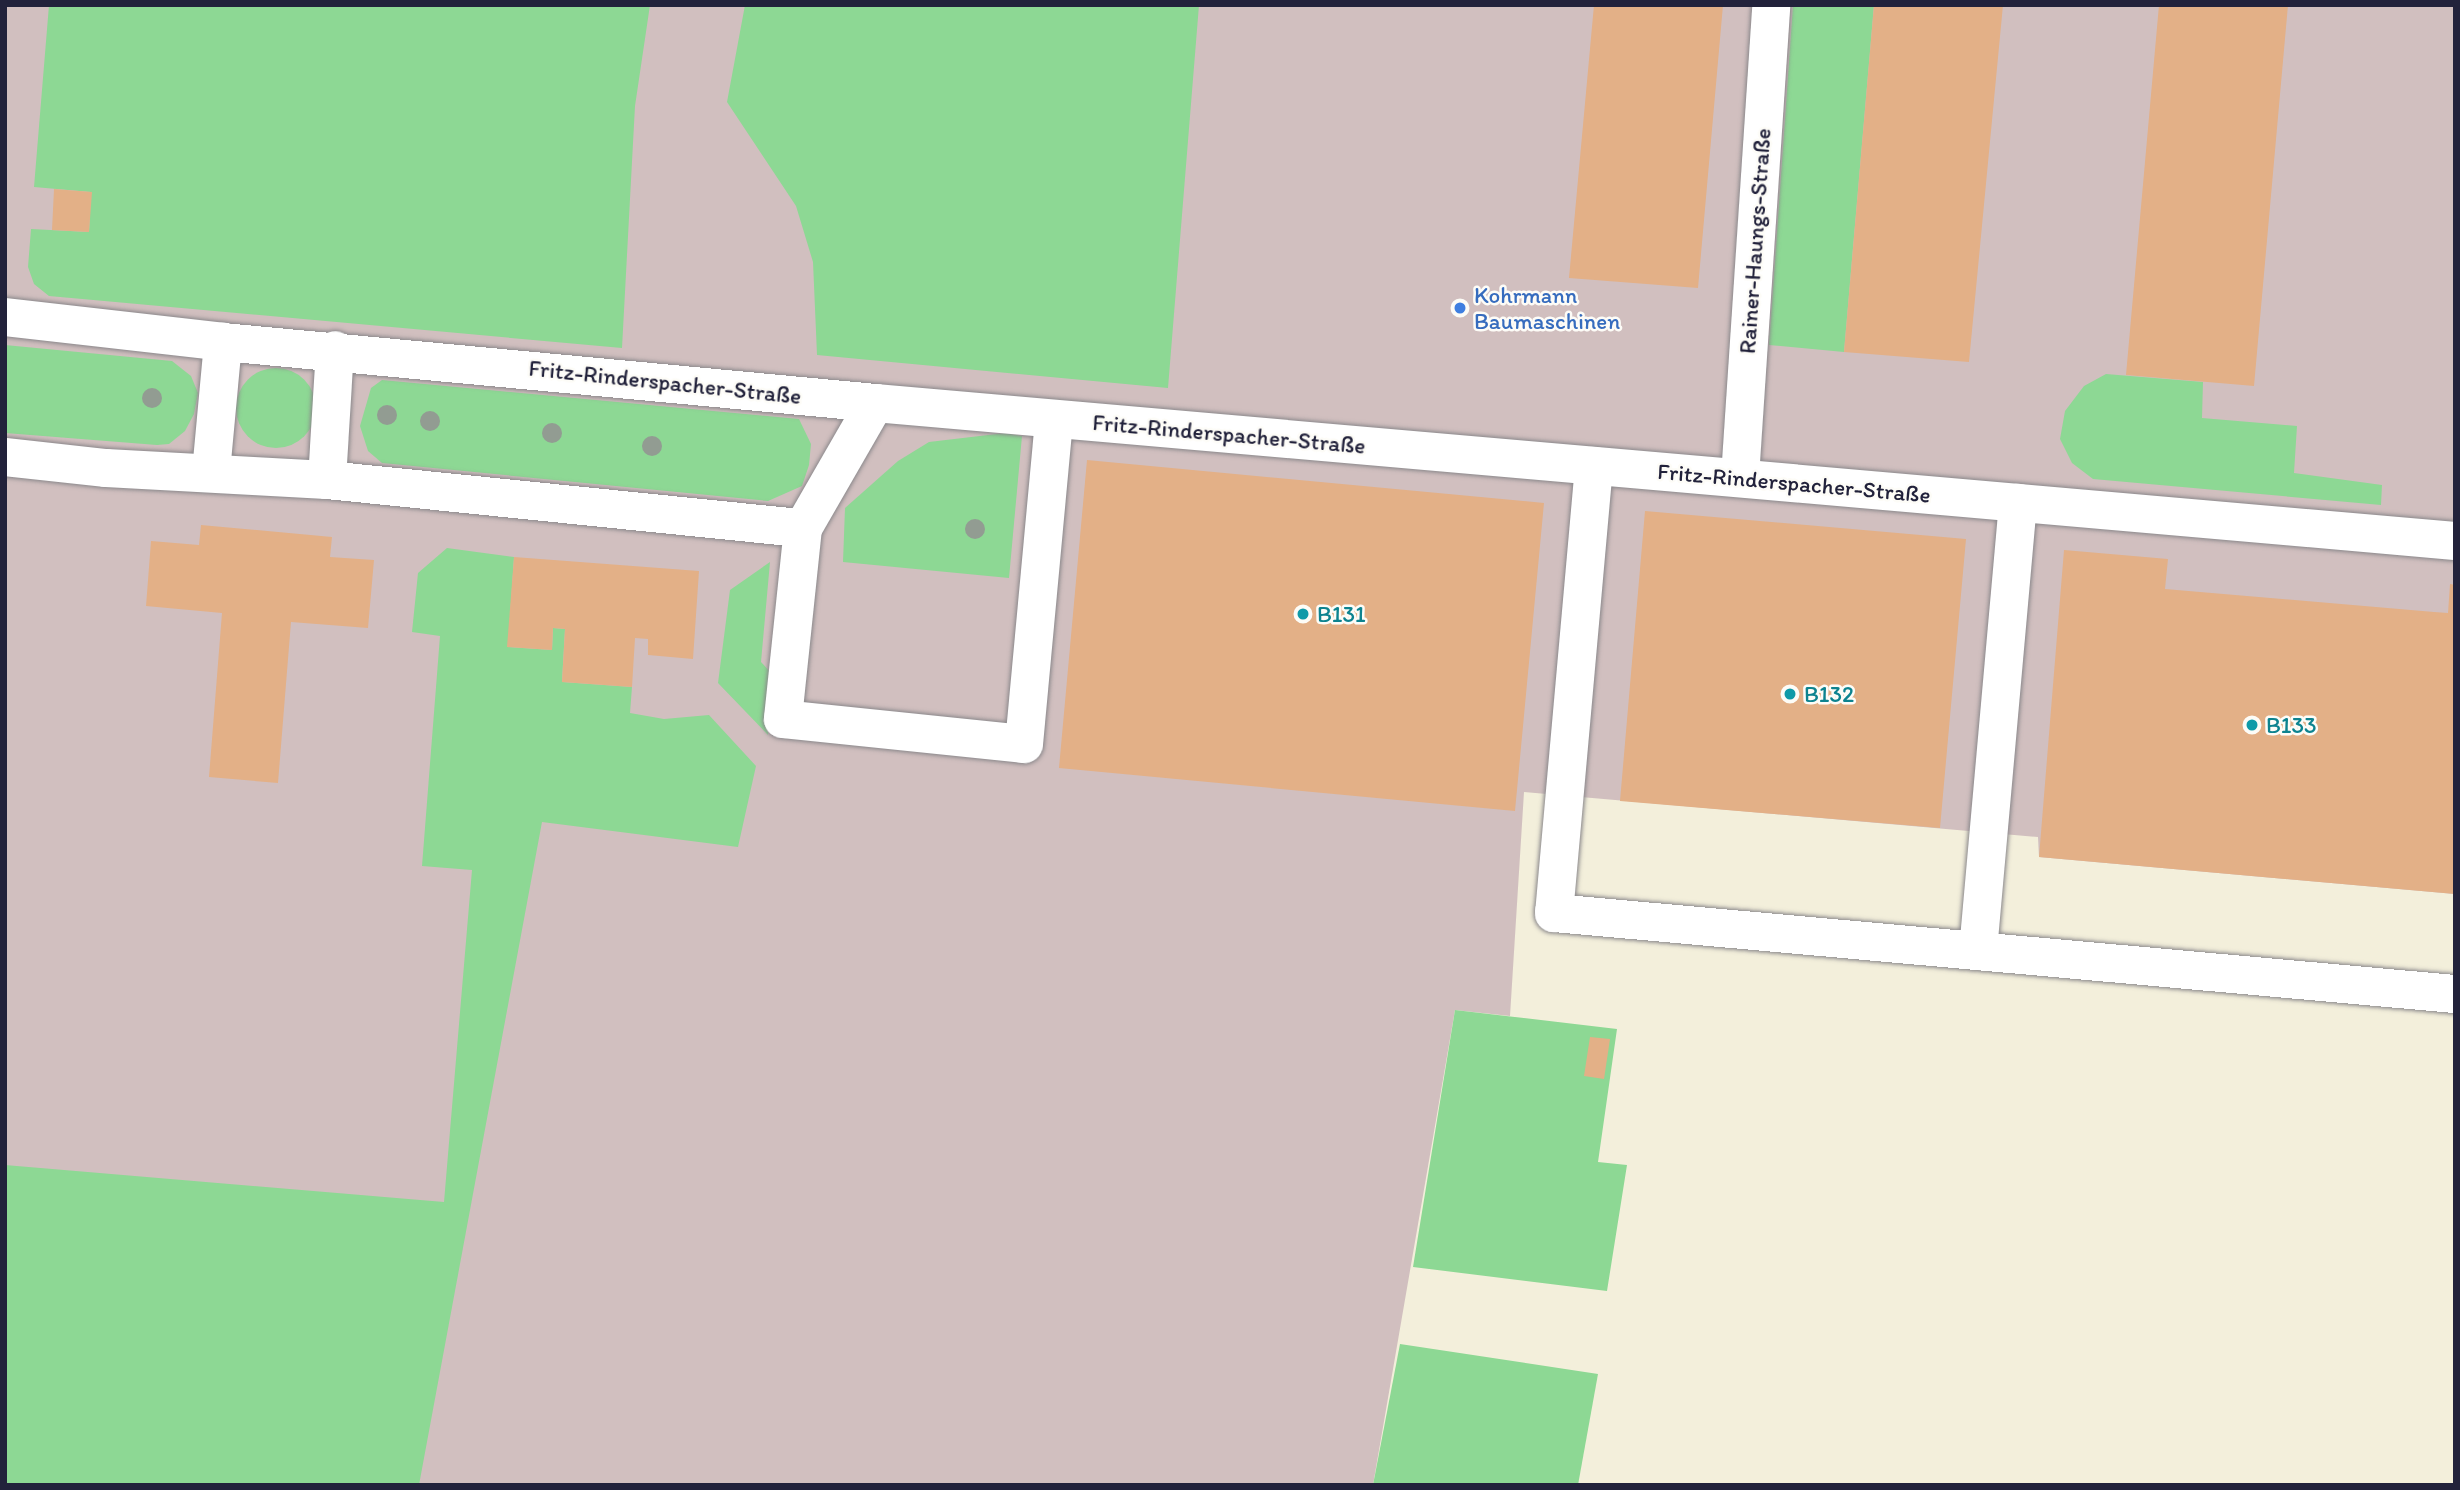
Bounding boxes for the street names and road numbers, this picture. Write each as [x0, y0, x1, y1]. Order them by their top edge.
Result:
street label: Rainer-Haungs-Straße [1733, 127, 1777, 355]
street label: Fritz-Rinderspacher-Straße [527, 354, 803, 410]
street label: Fritz-Rinderspacher-Straße [1091, 408, 1367, 460]
street label: Fritz-Rinderspacher-Straße [1656, 457, 1932, 509]

